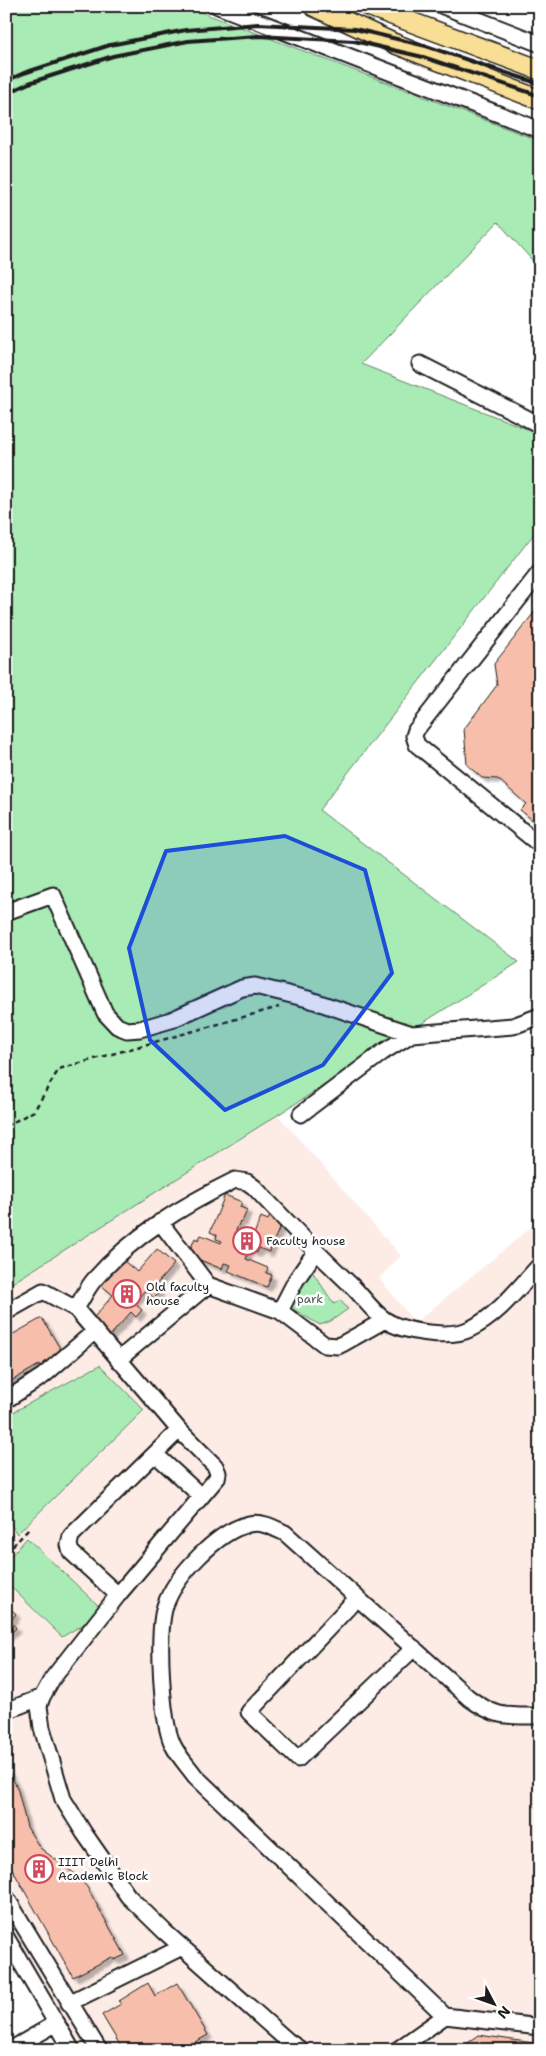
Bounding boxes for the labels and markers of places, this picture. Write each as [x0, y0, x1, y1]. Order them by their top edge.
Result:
building icon: Faculty house [232, 1226, 262, 1256]
place label: Faculty house [266, 1233, 346, 1249]
building icon: Old faculty house [112, 1279, 142, 1309]
place label: Old faculty house [146, 1279, 209, 1309]
building icon: IIIT Delhi Academic Block [24, 1854, 54, 1884]
place label: IIIT Delhi Academic Block [58, 1854, 149, 1884]

